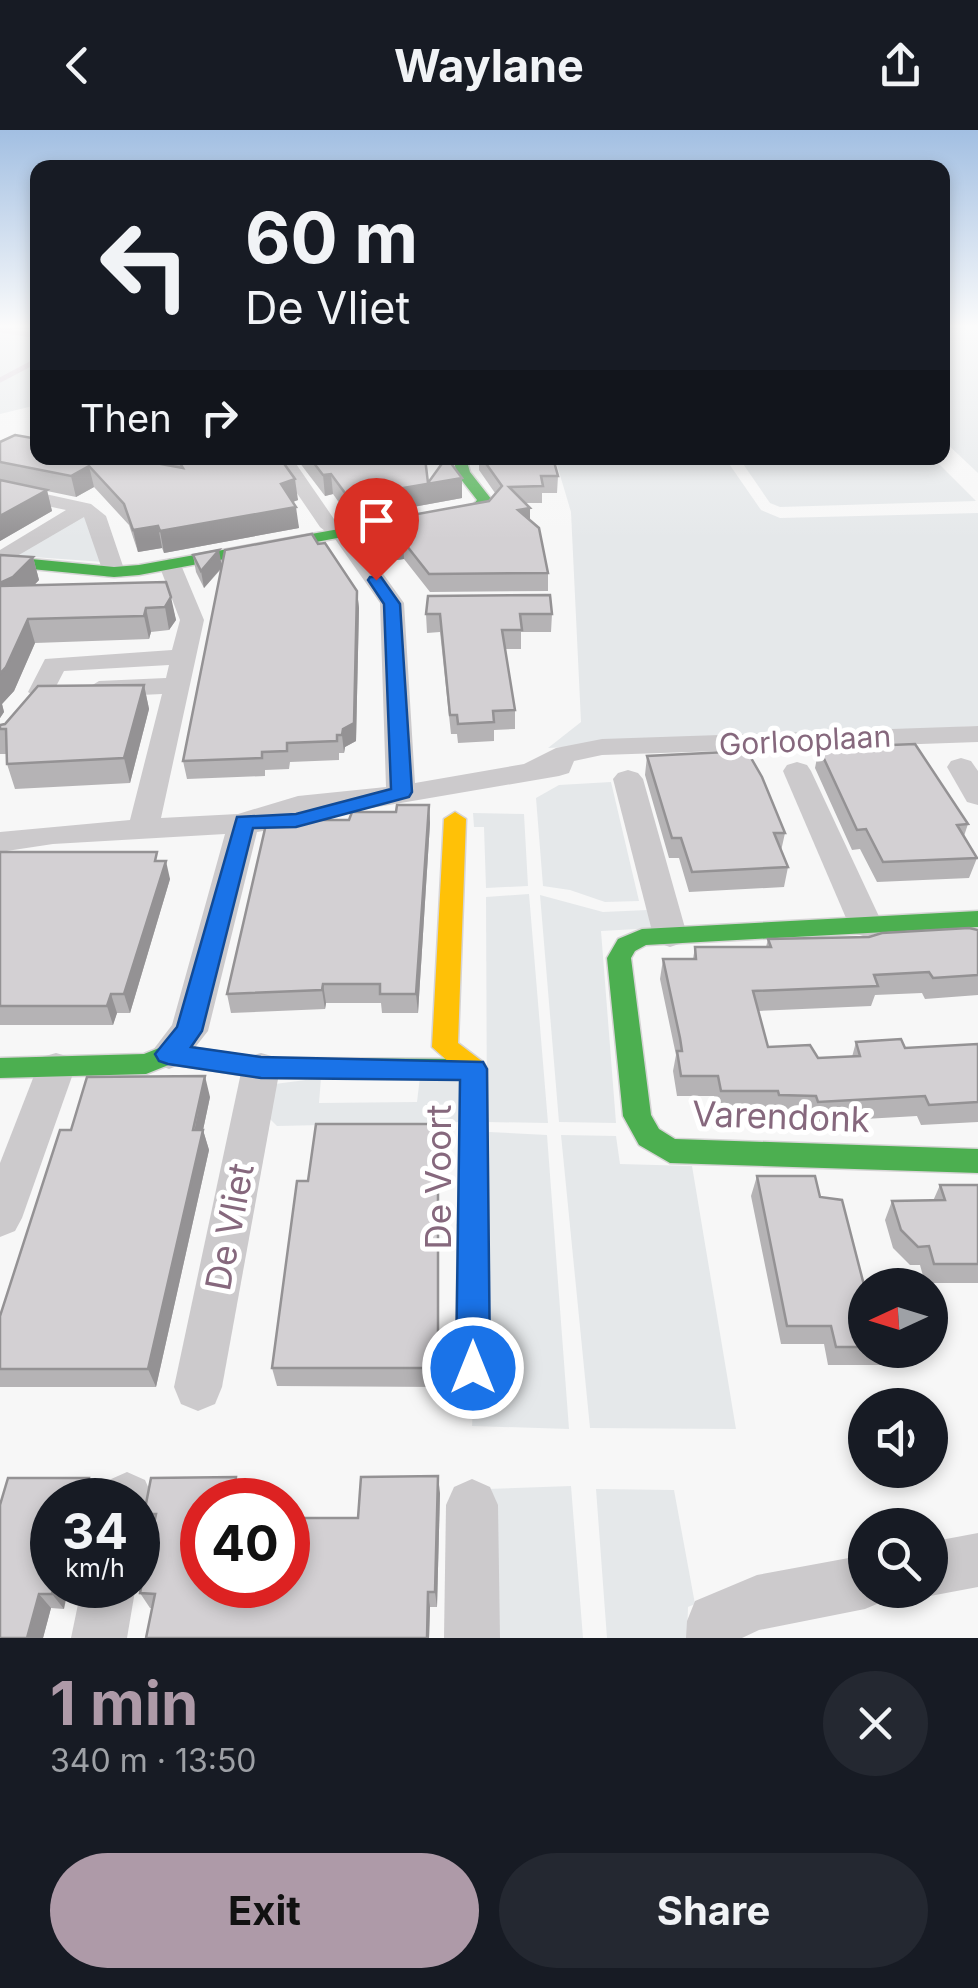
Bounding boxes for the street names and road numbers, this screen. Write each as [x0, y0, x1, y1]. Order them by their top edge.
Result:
street label: Gorlooplaan [718, 718, 892, 762]
street label: Varendonk [691, 1092, 871, 1140]
street label: De Voort [417, 1104, 459, 1250]
street label: De Vliet [196, 1160, 262, 1294]

